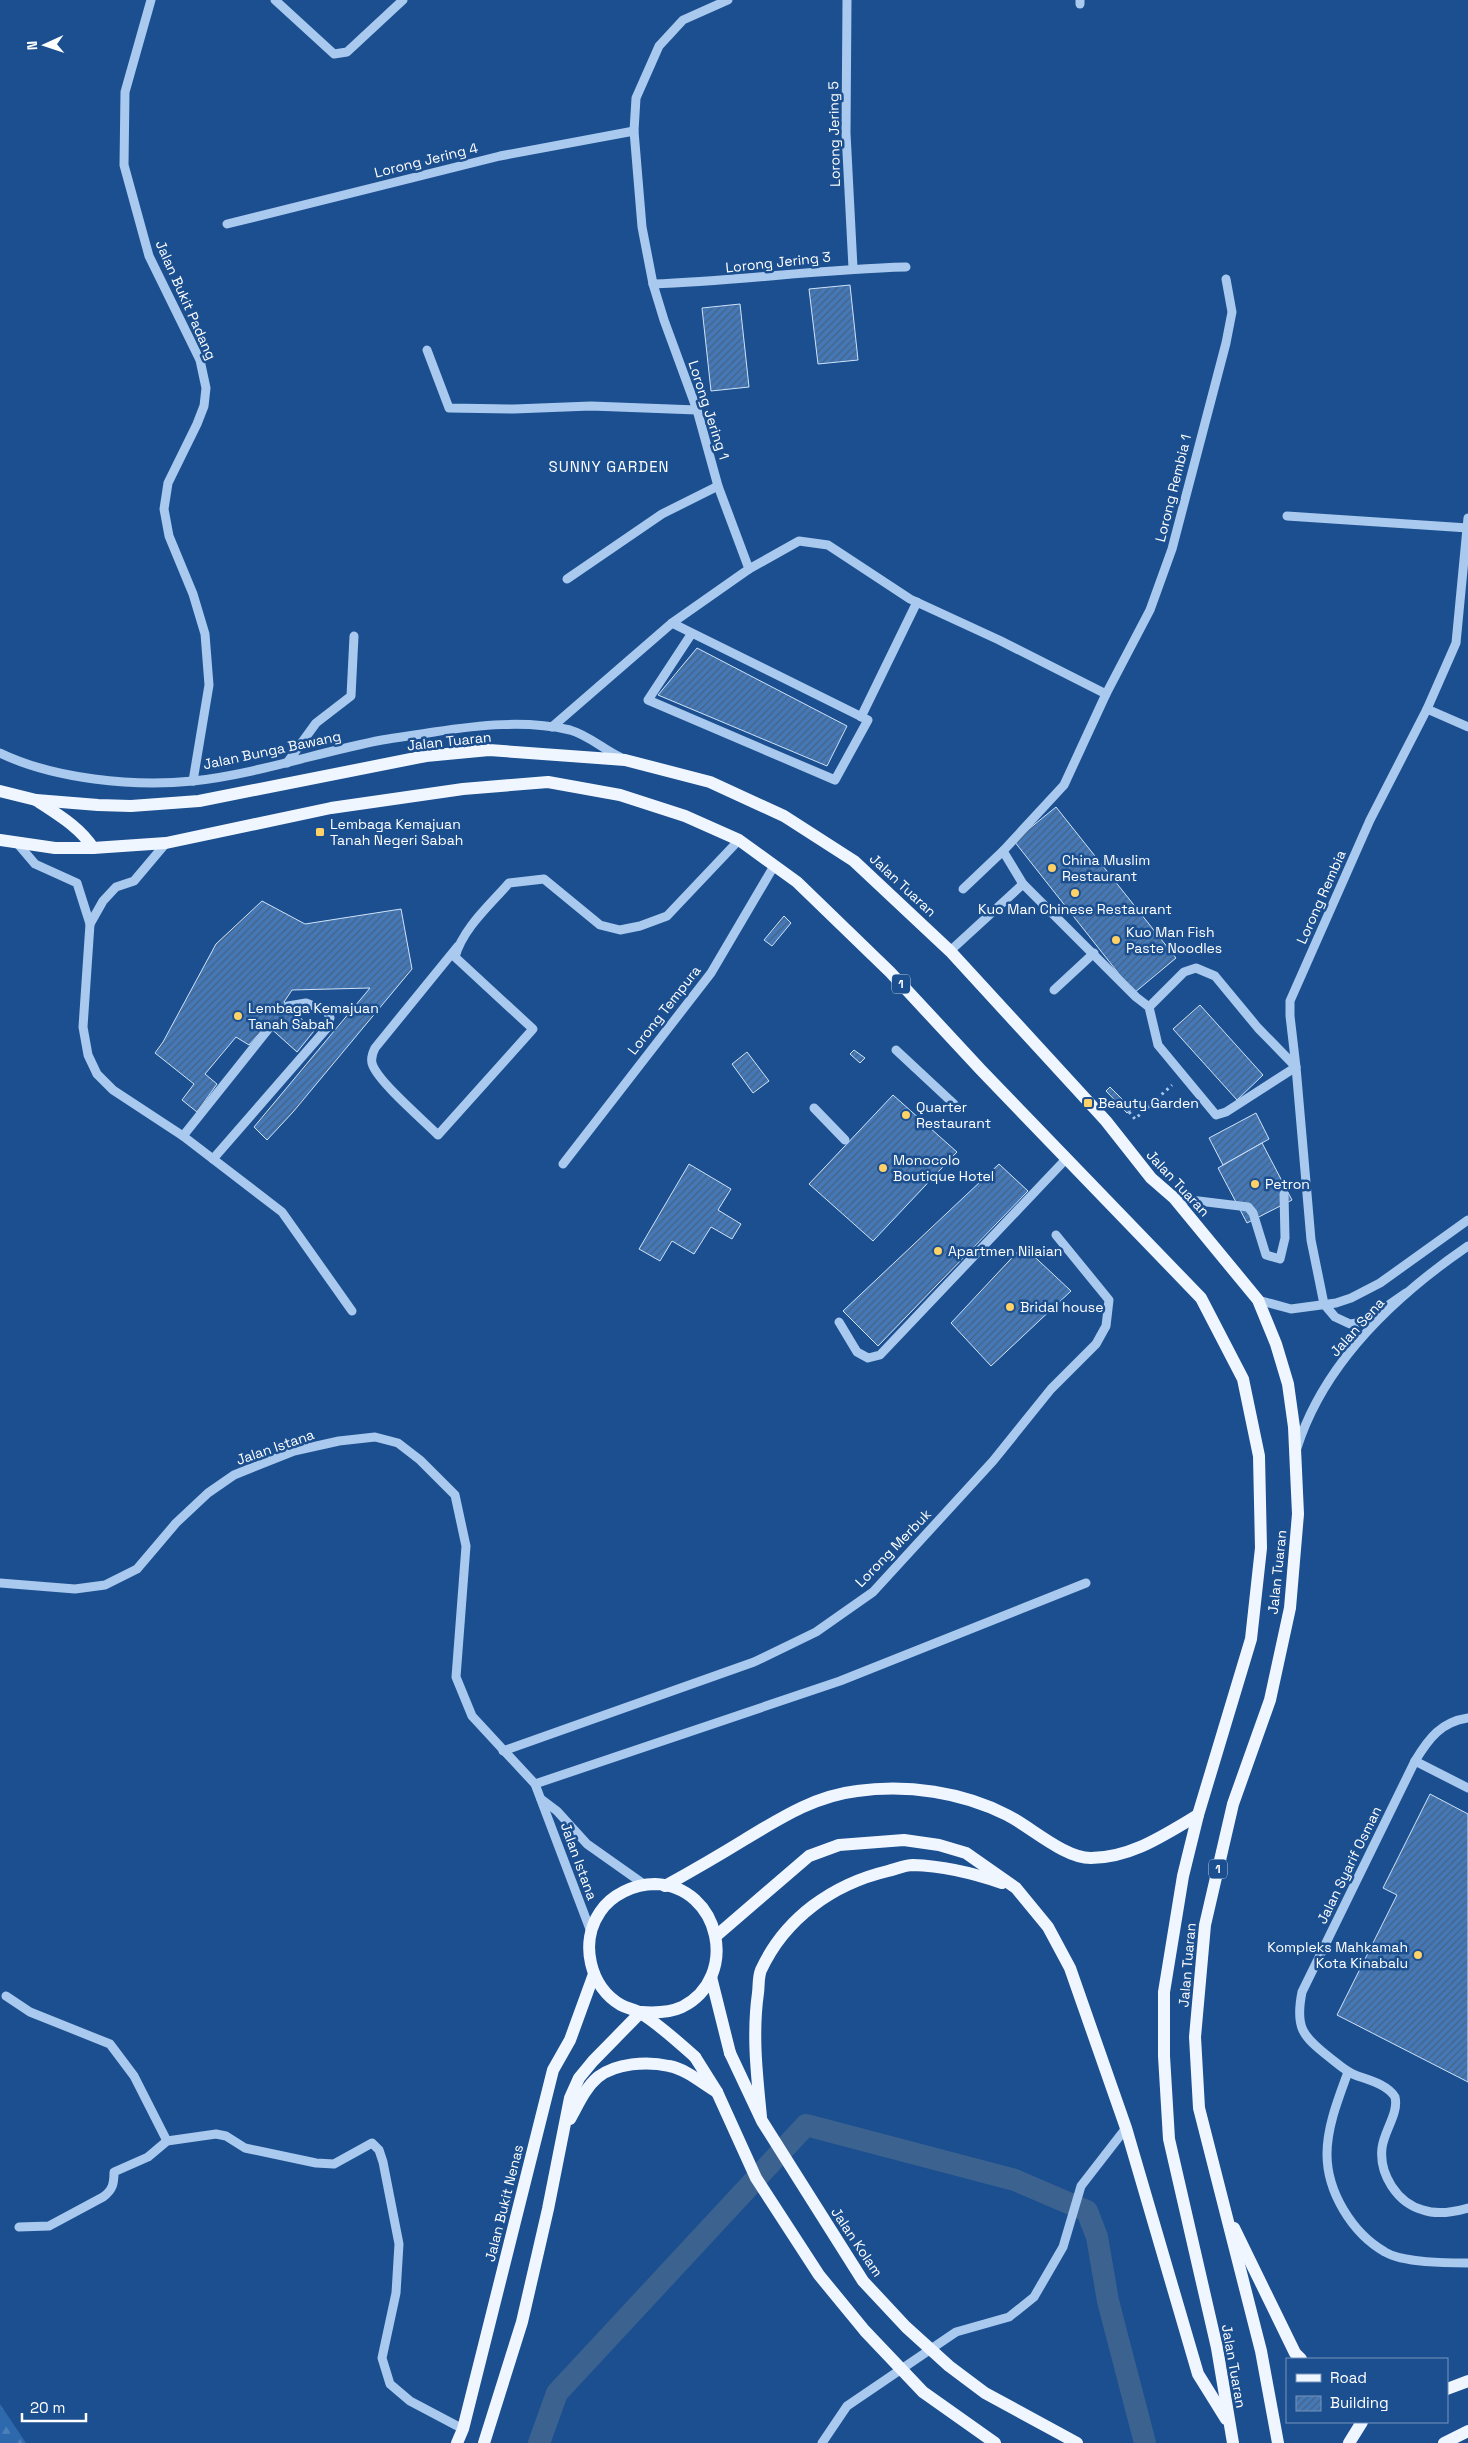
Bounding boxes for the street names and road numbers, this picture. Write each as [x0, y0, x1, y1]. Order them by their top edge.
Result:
street label: Lorong Jering 5 [824, 81, 844, 187]
street label: Lorong Jering 4 [372, 138, 480, 182]
street label: Jalan Bukit Padang [151, 237, 221, 363]
street label: Lorong Jering 3 [725, 248, 831, 276]
street label: Lorong Jering 1 [685, 358, 733, 462]
street label: Lorong Rembia 1 [1151, 432, 1195, 544]
street label: Jalan Bunga Bawang [201, 727, 343, 773]
street label: Jalan Tuaran [406, 728, 492, 754]
street label: Lorong Rembia [1292, 847, 1350, 947]
street label: Jalan Tuaran [866, 850, 940, 920]
street label: Lorong Tempura [623, 962, 705, 1058]
road number: 1 [892, 974, 910, 994]
street label: Jalan Tuaran [1143, 1146, 1213, 1220]
street label: Jalan Sena [1326, 1294, 1388, 1360]
street label: Jalan Istana [234, 1425, 316, 1469]
street label: Lorong Merbuk [851, 1505, 935, 1591]
street label: Jalan Tuaran [1264, 1529, 1290, 1615]
street label: Jalan Syarif Osman [1313, 1803, 1385, 1927]
street label: Jalan Istana [557, 1820, 601, 1902]
road number: 1 [1209, 1860, 1227, 1878]
street label: Jalan Tuaran [1174, 1922, 1200, 2008]
street label: Jalan Bukit Nenas [481, 2143, 527, 2263]
street label: Jalan Kolam [827, 2204, 887, 2280]
street label: Jalan Tuaran [1218, 2323, 1250, 2409]

